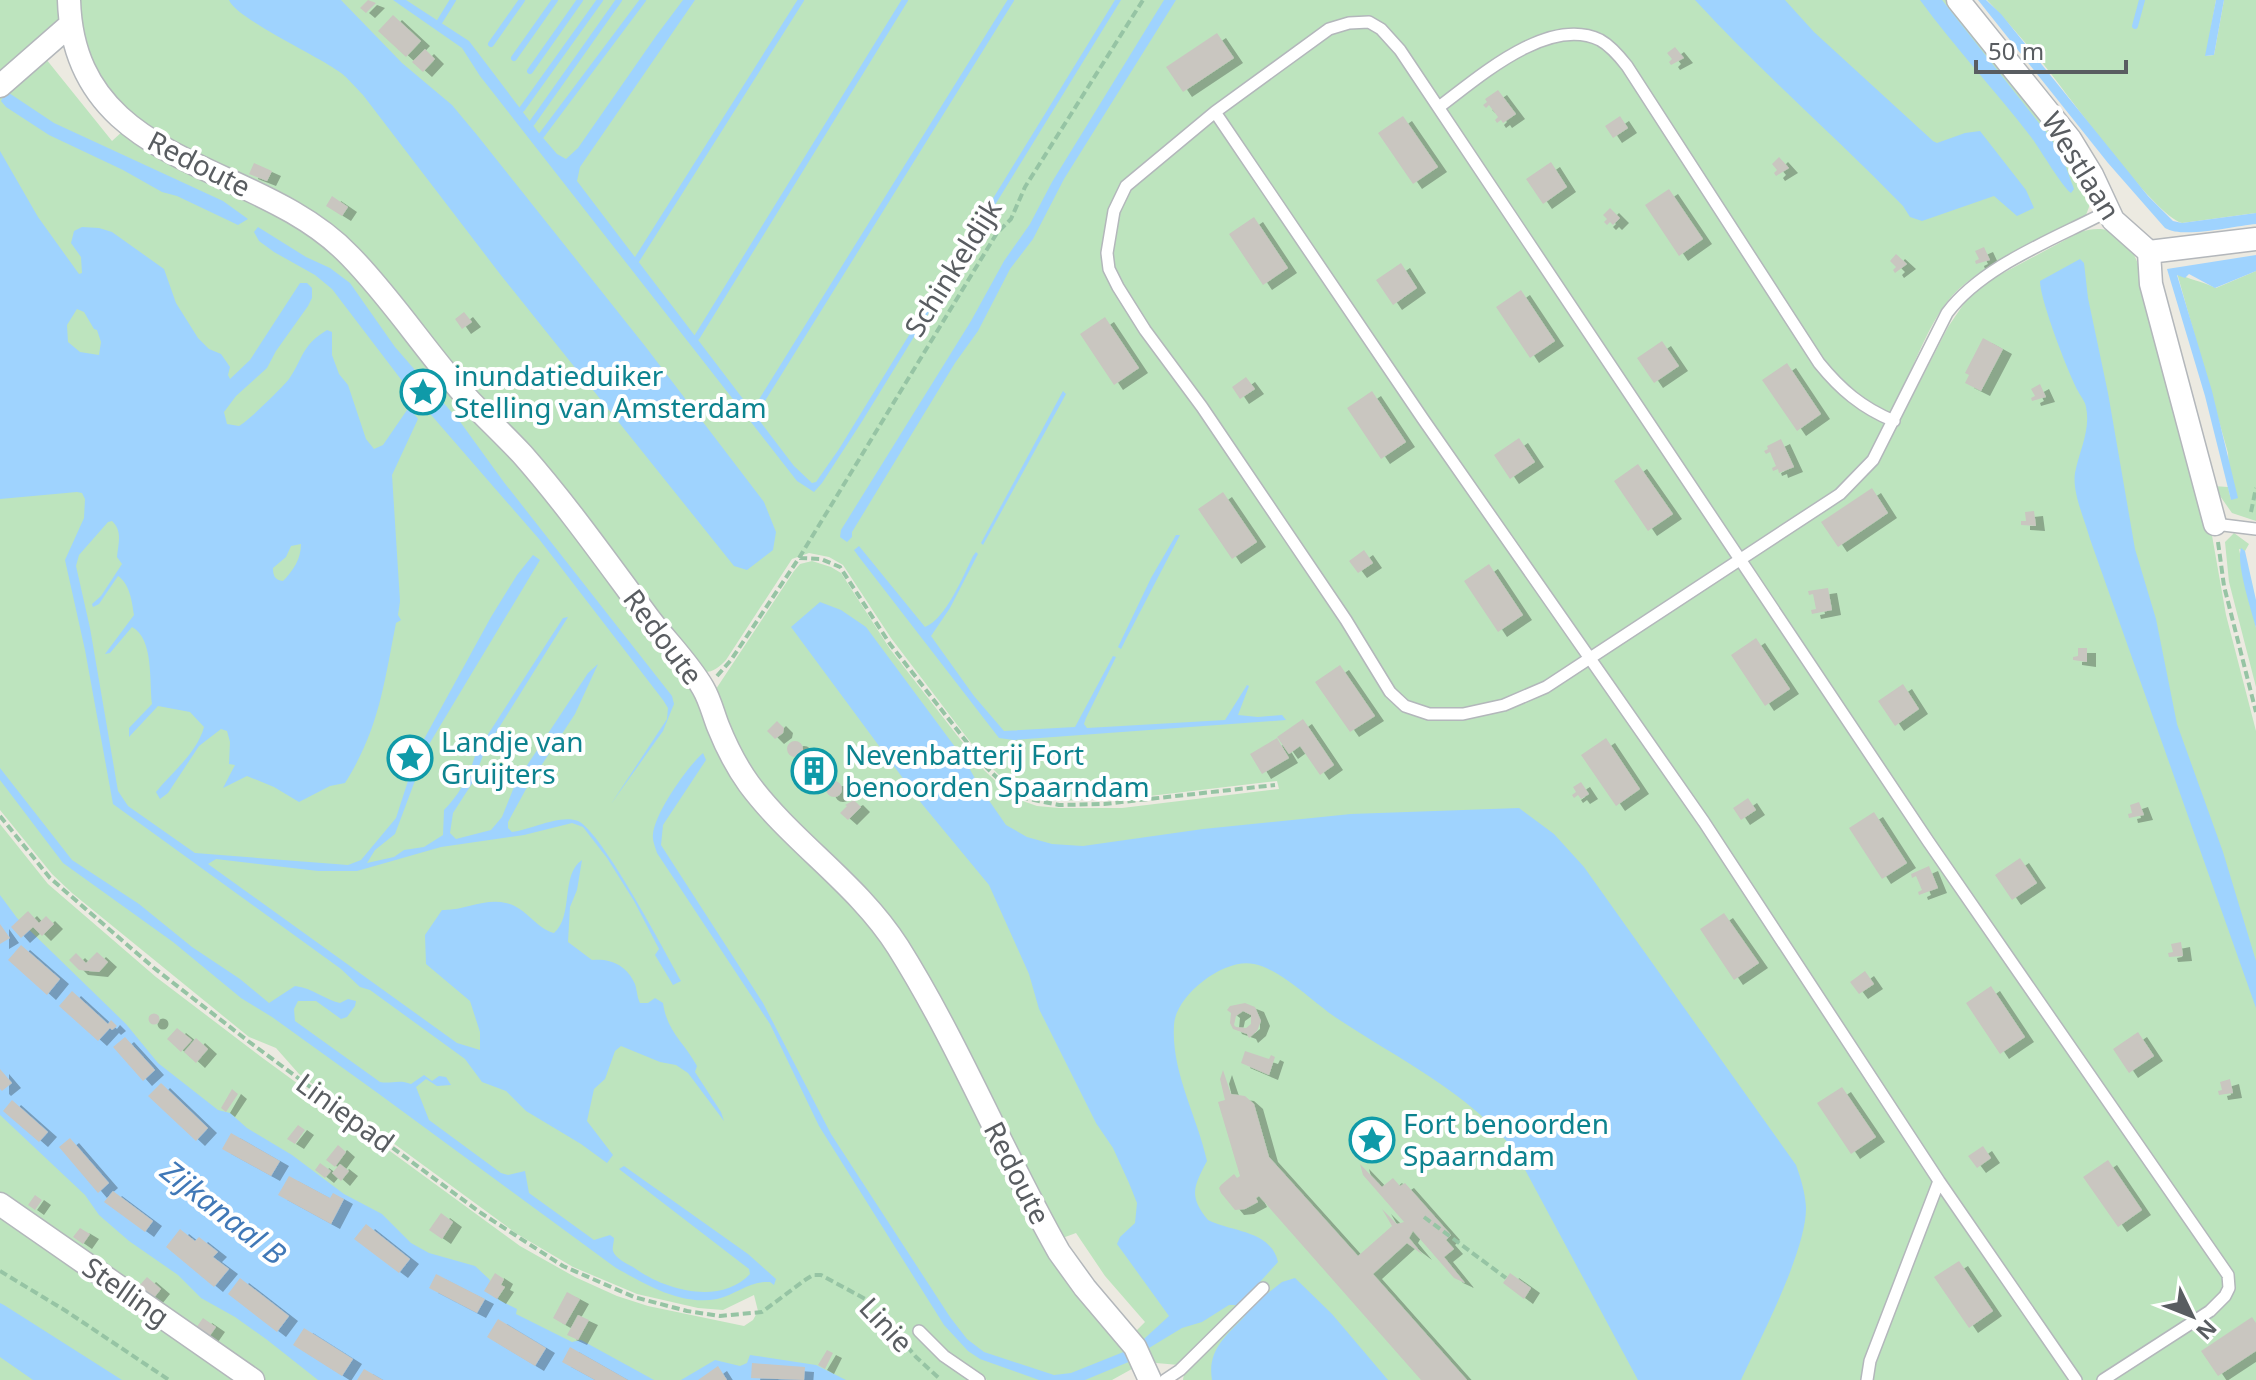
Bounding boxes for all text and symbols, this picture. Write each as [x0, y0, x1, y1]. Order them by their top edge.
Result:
scale bar [1976, 24, 2126, 74]
text: 50 m [1988, 34, 2044, 67]
street label: Westlaan [2034, 104, 2130, 227]
street label: Redoute [142, 121, 257, 205]
street label: Schinkeldijk [895, 192, 1009, 343]
place label: inundatieduiker Stelling van Amsterdam [454, 356, 767, 426]
place icon: inundatieduiker Stelling van Amsterdam [399, 368, 447, 416]
street label: Redoute [615, 581, 712, 692]
place label: Landje van Gruijters [441, 722, 583, 792]
place icon: Landje van Gruijters [386, 734, 434, 782]
place label: Nevenbatterij Fort benoorden Spaarndam [845, 735, 1150, 805]
building icon: Nevenbatterij Fort benoorden Spaarndam [790, 747, 838, 795]
street label: Liniepad [289, 1064, 402, 1161]
place label: Fort benoorden Spaarndam [1403, 1104, 1609, 1174]
street label: Redoute [976, 1115, 1060, 1230]
place icon: Fort benoorden Spaarndam [1348, 1116, 1396, 1164]
water label: Zijkanaal B [152, 1149, 295, 1274]
street label: Stelling [76, 1248, 177, 1335]
north arrow [2152, 1276, 2232, 1356]
street label: Linie [852, 1289, 922, 1360]
text: N [2190, 1314, 2224, 1347]

